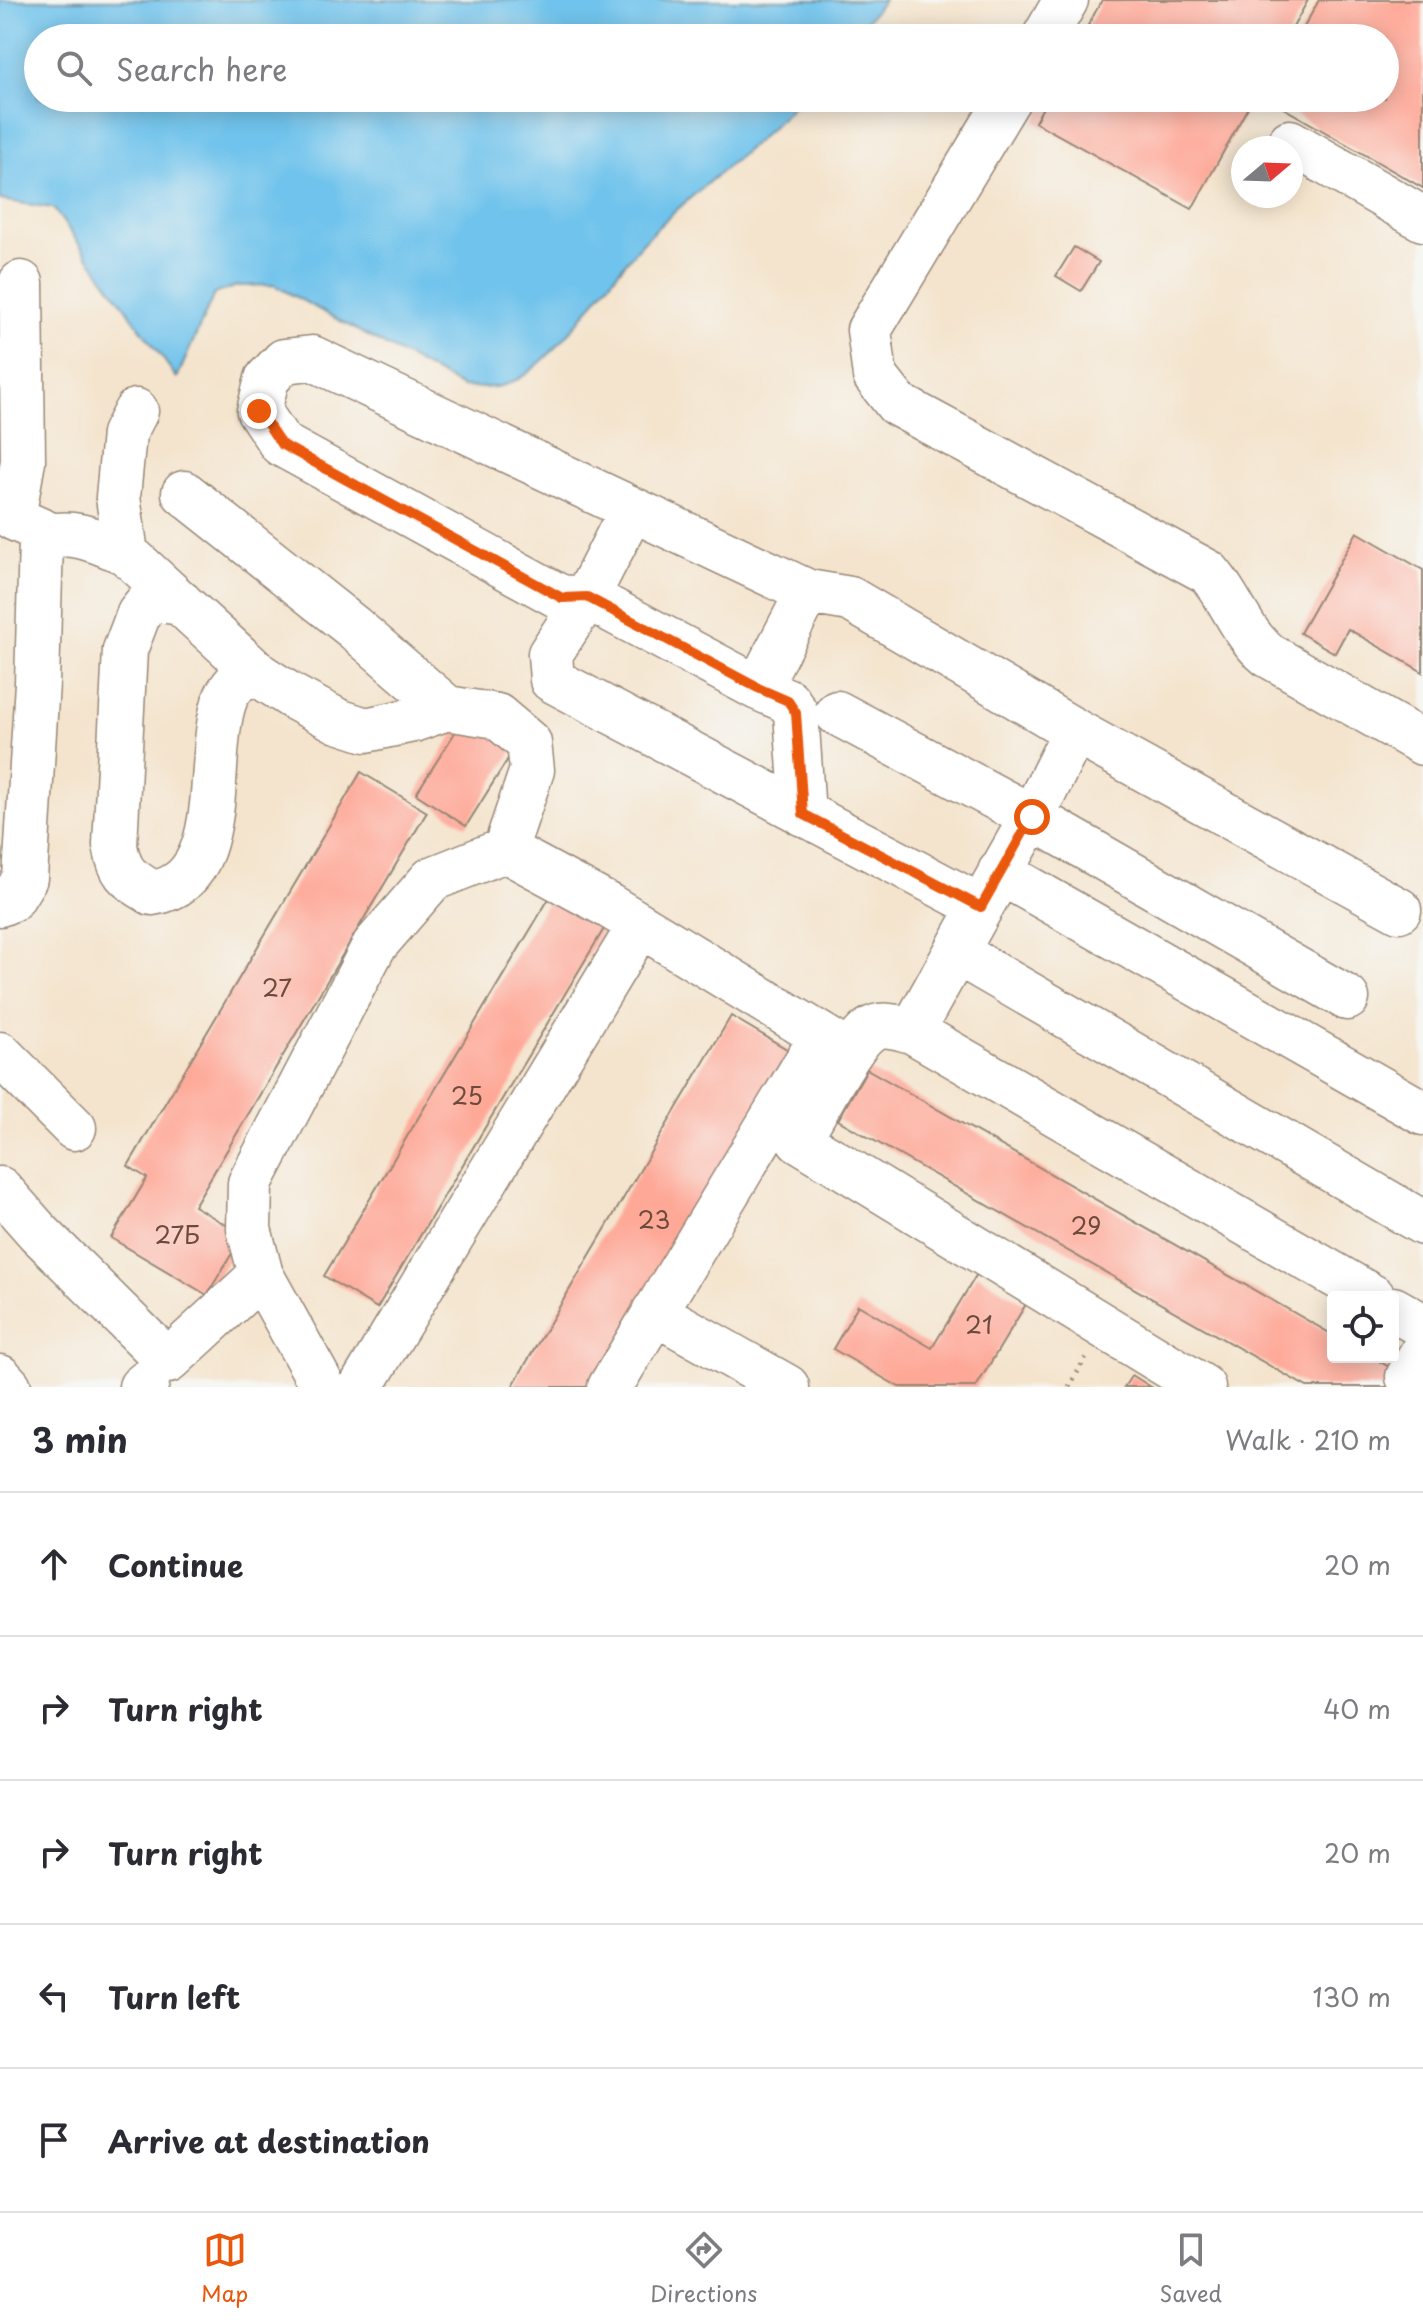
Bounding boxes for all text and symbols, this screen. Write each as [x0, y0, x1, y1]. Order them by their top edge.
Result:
search box [24, 24, 1399, 112]
icon: search [52, 46, 96, 90]
text: Search here [116, 46, 288, 91]
north arrow [1231, 136, 1303, 208]
route end [241, 393, 277, 429]
route start [1014, 799, 1050, 835]
house number: 27 [262, 969, 292, 1005]
house number: 25 [451, 1077, 483, 1113]
house number: 23 [638, 1201, 670, 1237]
house number: 29 [1071, 1207, 1101, 1243]
house number: 27Б [154, 1216, 200, 1252]
map controls [1327, 1291, 1399, 1363]
button: locate [1327, 1291, 1399, 1363]
house number: 21 [965, 1306, 993, 1342]
text: 3 min [32, 1413, 128, 1465]
text: Walk · 210 m [1225, 1420, 1391, 1459]
icon: ahead [32, 1542, 76, 1586]
text: Continue [108, 1542, 243, 1587]
text: 20 m [1324, 1545, 1391, 1584]
icon: right [32, 1686, 76, 1730]
text: Turn right [108, 1686, 263, 1731]
text: 40 m [1323, 1689, 1391, 1728]
icon: right [32, 1830, 76, 1874]
text: Turn right [108, 1830, 263, 1875]
text: 20 m [1324, 1833, 1391, 1872]
icon: left [32, 1974, 76, 2018]
text: Turn left [108, 1974, 240, 2019]
text: 130 m [1312, 1977, 1391, 2016]
icon: arrive [32, 2118, 76, 2162]
text: Arrive at destination [108, 2118, 430, 2163]
tab: Map [201, 2228, 248, 2309]
tab: Directions [650, 2228, 757, 2309]
tab: Saved [1159, 2228, 1222, 2309]

